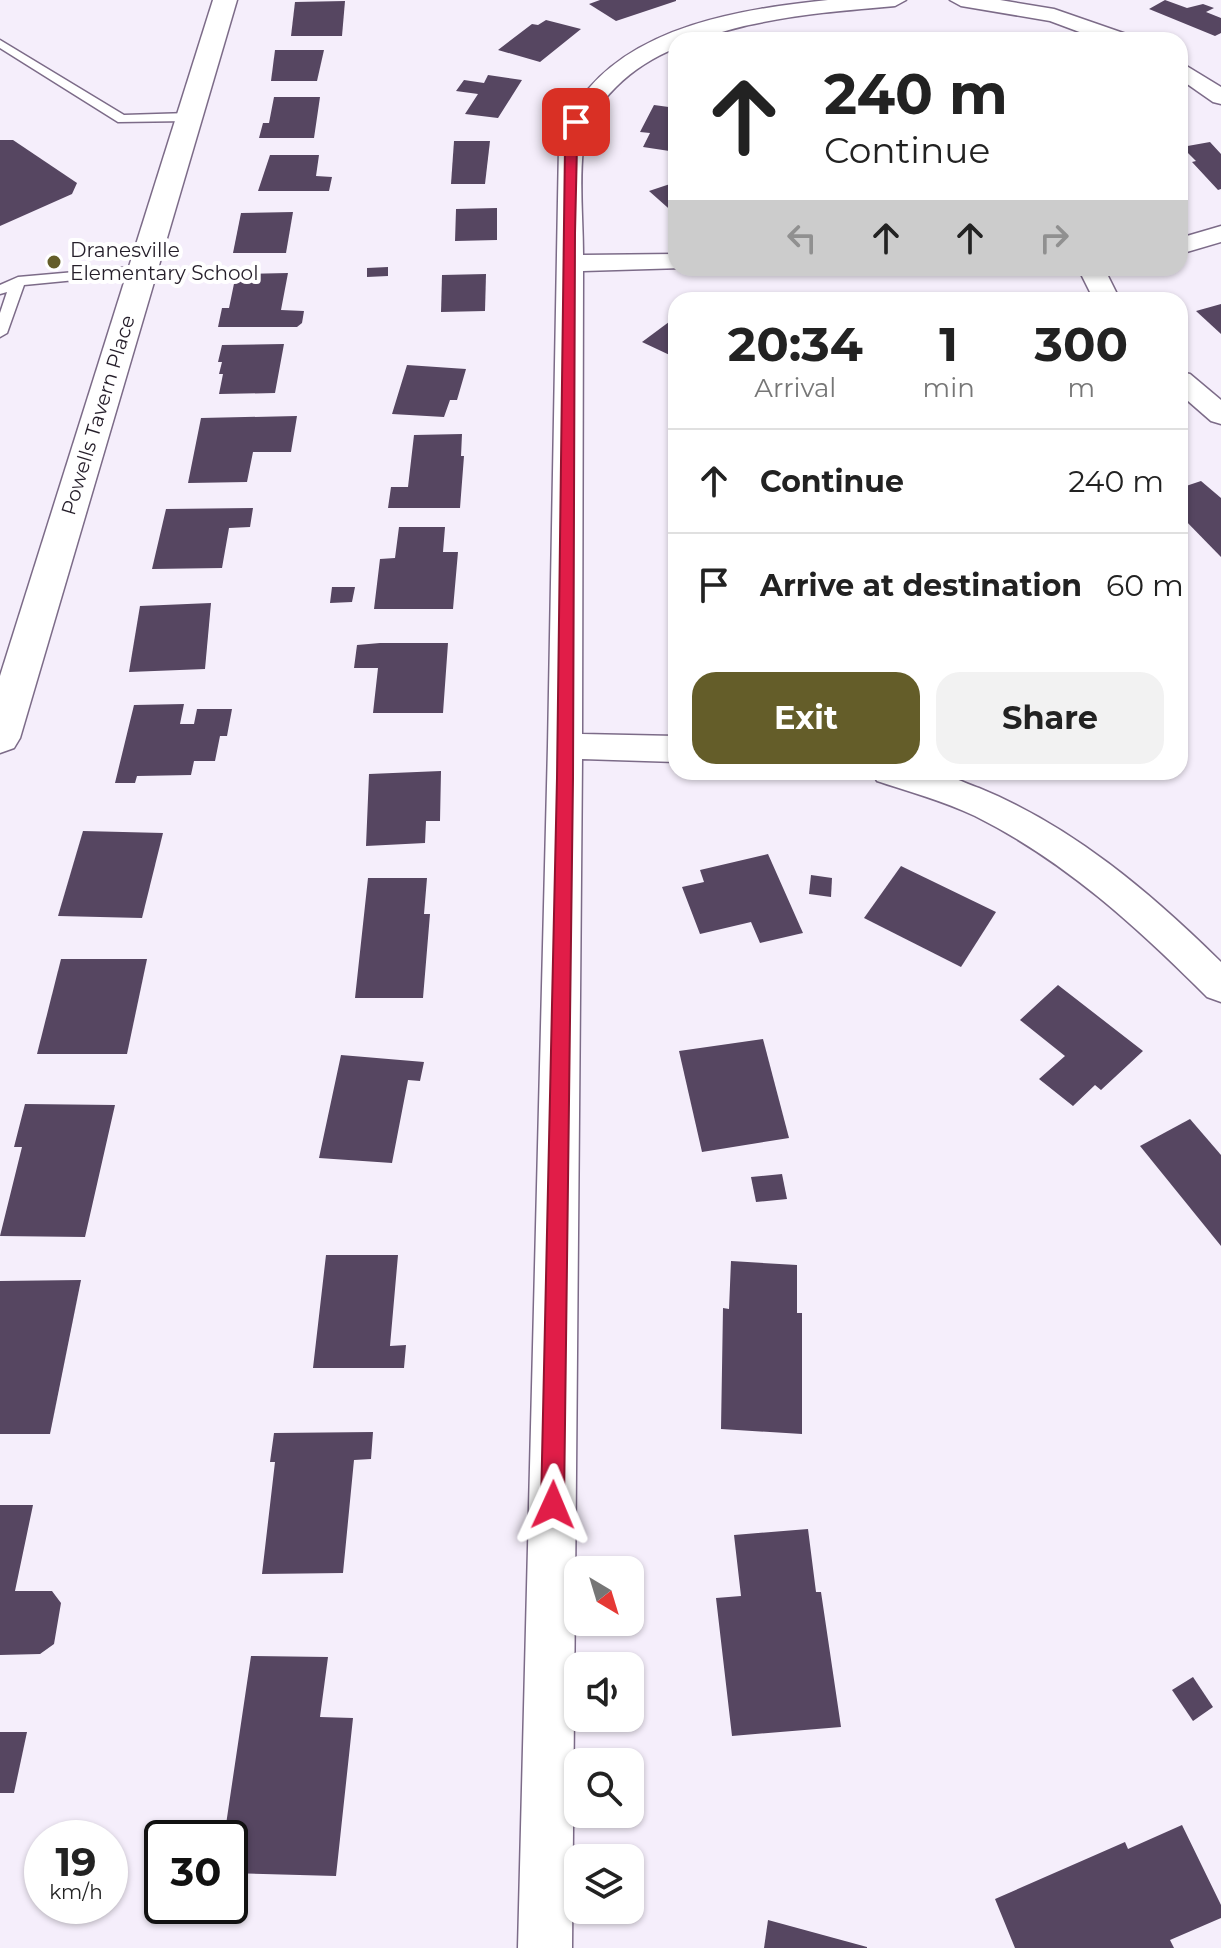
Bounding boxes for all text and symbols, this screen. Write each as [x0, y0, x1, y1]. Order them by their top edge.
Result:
text: 240 m [824, 60, 1008, 128]
icon: ahead [692, 64, 796, 168]
pin [542, 88, 610, 156]
icon: arrive [554, 100, 598, 144]
text: Continue [824, 128, 990, 172]
icon: left [780, 216, 824, 260]
icon: ahead [864, 216, 908, 260]
icon: ahead [948, 216, 992, 260]
icon: right [1032, 216, 1076, 260]
place label: Dranesville Elementary School [70, 238, 259, 285]
marker: Dranesville Elementary School [45, 253, 63, 271]
street label: Powells Tavern Place [56, 312, 140, 518]
text: 20:34 [728, 315, 863, 373]
text: 1 [939, 315, 958, 373]
text: 300 [1035, 315, 1128, 373]
text: Arrival [754, 372, 836, 404]
text: min [923, 372, 975, 404]
text: m [1068, 372, 1095, 404]
icon: ahead [692, 459, 736, 503]
text: Continue [760, 463, 904, 500]
text: 240 m [1068, 463, 1164, 500]
icon: arrive [692, 563, 736, 607]
text: Arrive at destination [760, 567, 1082, 604]
text: 60 m [1106, 567, 1184, 604]
button: Exit [692, 672, 920, 764]
button: Share [936, 672, 1164, 764]
position arrow [511, 1463, 595, 1547]
north arrow [564, 1556, 644, 1636]
map controls [564, 1556, 644, 1924]
button: sound [564, 1652, 644, 1732]
button: search [564, 1748, 644, 1828]
speed limit sign: 30 [144, 1820, 248, 1924]
text: 19 [55, 1837, 97, 1886]
button: layers [564, 1844, 644, 1924]
text: km/h [49, 1880, 103, 1904]

